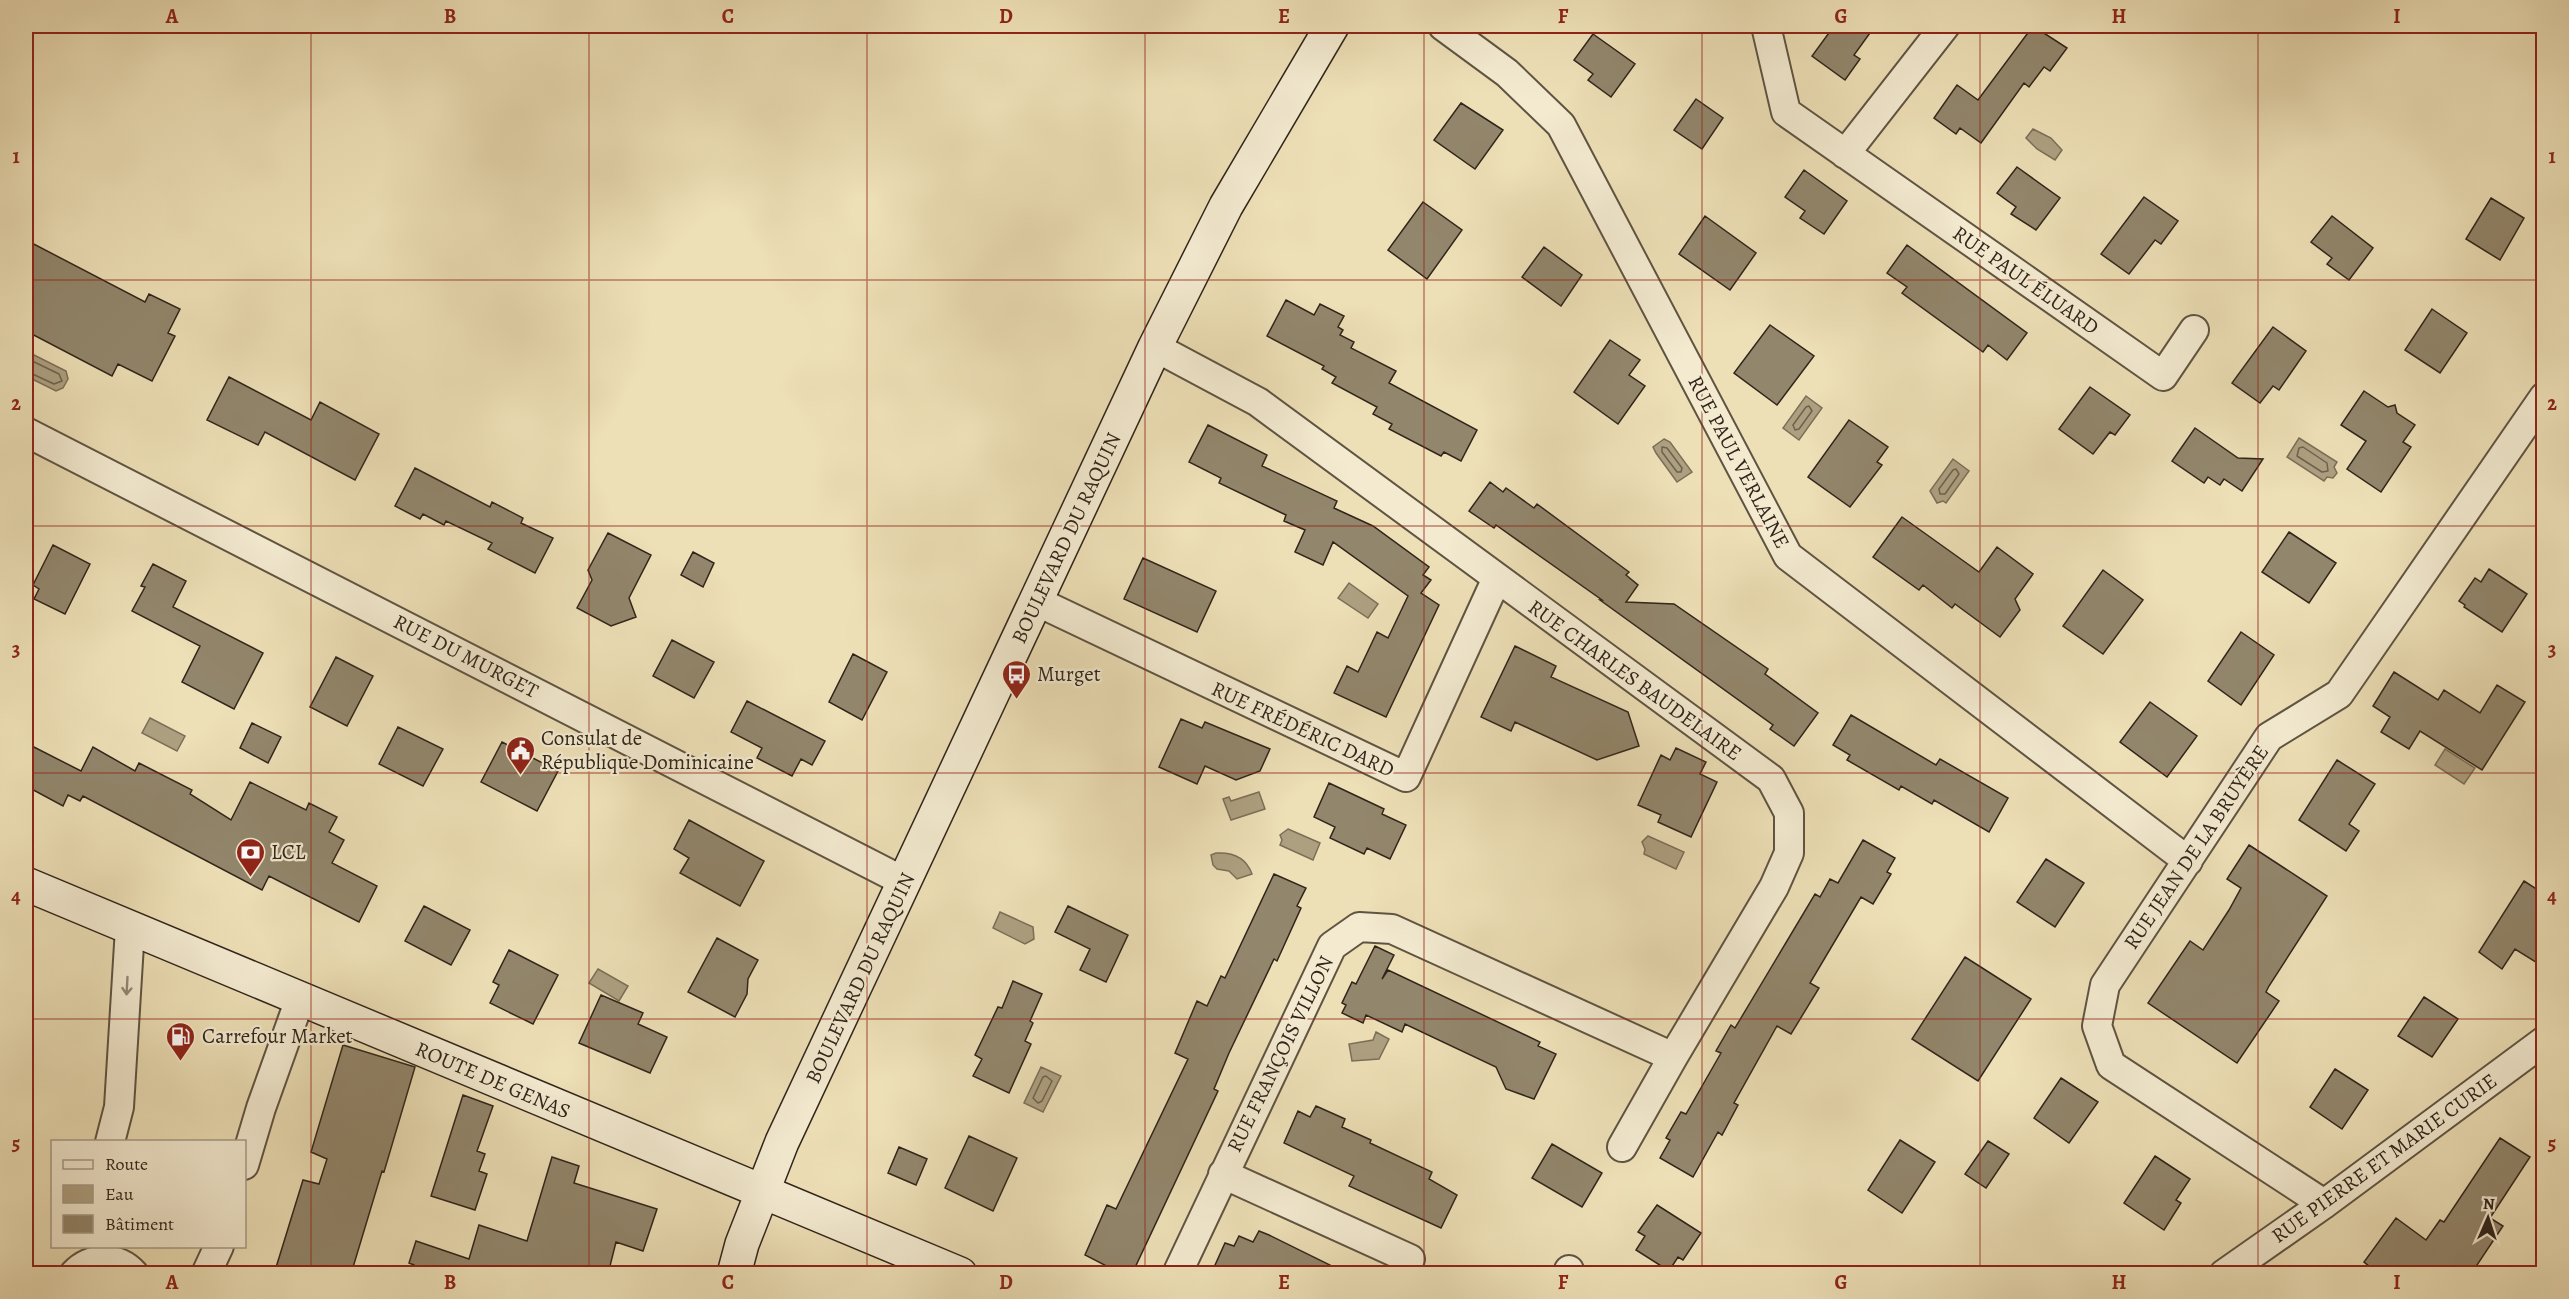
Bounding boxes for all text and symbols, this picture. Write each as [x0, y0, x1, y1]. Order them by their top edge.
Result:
text: A [165, 3, 179, 30]
text: B [444, 3, 456, 30]
text: C [722, 3, 734, 30]
text: D [999, 3, 1013, 30]
text: E [1278, 3, 1290, 30]
text: F [1558, 3, 1569, 30]
text: G [1834, 3, 1848, 30]
text: H [2112, 3, 2127, 30]
text: I [2393, 3, 2401, 30]
text: 1 [12, 143, 20, 170]
text: 1 [2548, 143, 2556, 170]
street label: RUE PAUL ÉLUARD [1947, 219, 2105, 341]
street label: RUE PAUL VERLAINE [1682, 371, 1796, 553]
text: 2 [11, 390, 21, 417]
text: 2 [2547, 390, 2557, 417]
street label: BOULEVARD DU RAQUIN [1005, 428, 1127, 648]
street label: RUE CHARLES BAUDELAIRE [1523, 593, 1747, 767]
street label: RUE DU MURGET [389, 607, 544, 705]
text: 3 [12, 636, 20, 663]
text: 3 [2548, 636, 2556, 663]
bus stop icon: Murget [1000, 658, 1032, 700]
place label: Murget [1037, 660, 1101, 688]
street label: RUE FRÉDÉRIC DARD [1207, 674, 1399, 784]
place label: Consulat de République Dominicaine [541, 724, 754, 776]
public building icon: Consulat de République Dominicaine [504, 734, 536, 776]
street label: RUE JEAN DE LA BRUYÈRE [2117, 739, 2275, 955]
bank icon: LCL [234, 836, 266, 878]
place label: LCL [271, 838, 306, 866]
street label: BOULEVARD DU RAQUIN [799, 868, 921, 1088]
text: 4 [11, 883, 21, 910]
text: 4 [2547, 883, 2557, 910]
street label: RUE FRANÇOIS VILLON [1220, 951, 1340, 1157]
one-way arrow [121, 976, 132, 996]
fuel station icon: Carrefour Market [165, 1020, 197, 1062]
place label: Carrefour Market [202, 1022, 353, 1050]
street label: ROUTE DE GENAS [411, 1035, 575, 1125]
street label: RUE PIERRE ET MARIE CURIE [2266, 1067, 2502, 1249]
text: 5 [12, 1130, 20, 1157]
text: 5 [2548, 1130, 2556, 1157]
legend [51, 1140, 246, 1248]
text: Route [105, 1152, 148, 1176]
text: Eau [105, 1182, 134, 1206]
north arrow [2458, 1188, 2518, 1248]
text: N [2482, 1193, 2495, 1215]
text: Bâtiment [105, 1212, 174, 1236]
text: A [165, 1269, 179, 1296]
text: B [444, 1269, 456, 1296]
text: C [722, 1269, 734, 1296]
text: D [999, 1269, 1013, 1296]
text: E [1278, 1269, 1290, 1296]
text: F [1558, 1269, 1569, 1296]
text: G [1834, 1269, 1848, 1296]
text: H [2112, 1269, 2127, 1296]
text: I [2393, 1269, 2401, 1296]

